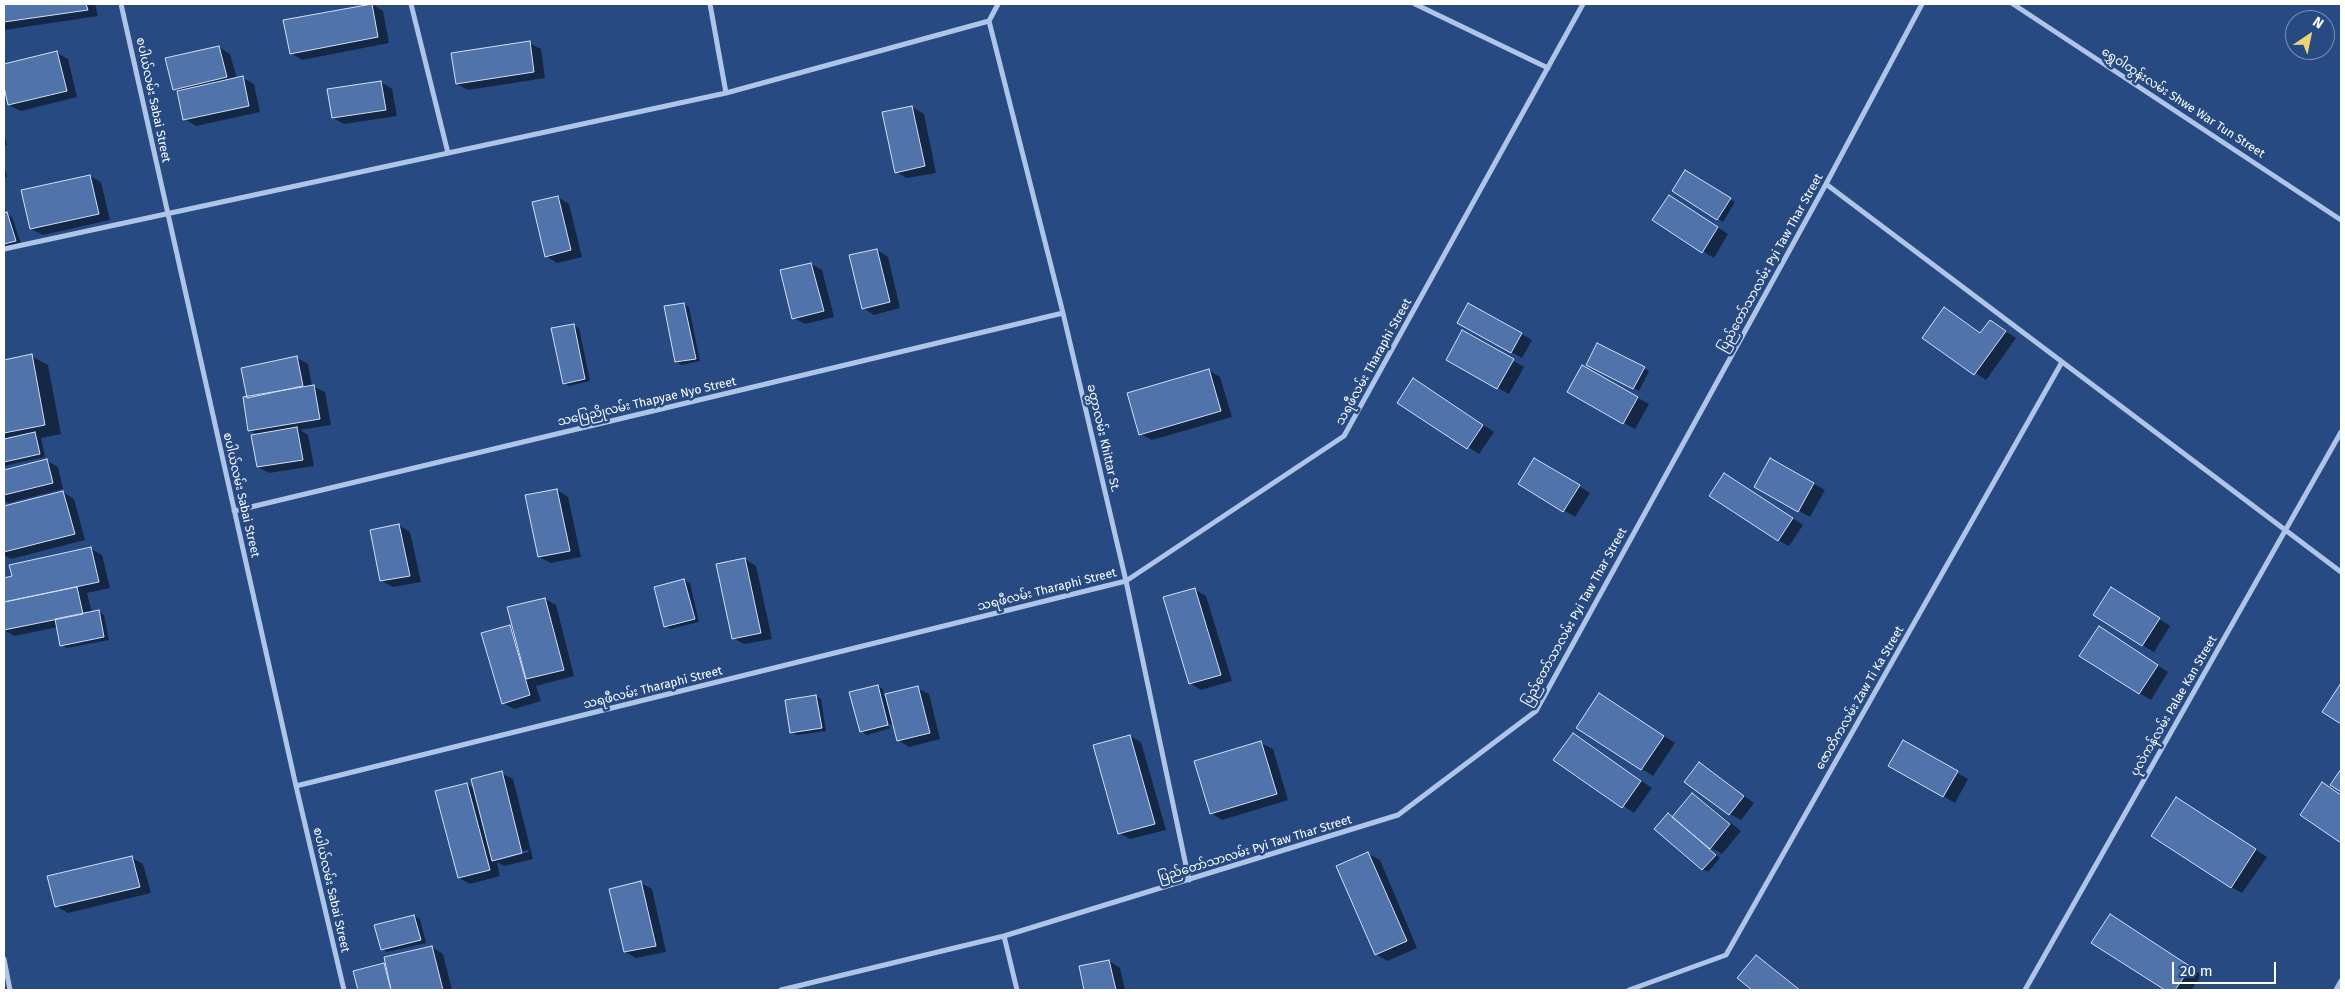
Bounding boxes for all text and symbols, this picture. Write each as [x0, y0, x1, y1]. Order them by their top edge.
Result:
north arrow [2285, 10, 2335, 60]
text: N [2309, 13, 2327, 33]
street label: စပါယ်လမ်း Sabai Street [133, 36, 173, 164]
street label: ရွှေဝါထွန်းလမ်း Shwe War Tun Street [2099, 45, 2267, 161]
street label: ပြည်တော်သာလမ်း Pyi Taw Thar Street [1716, 171, 1826, 355]
street label: သရဖီလမ်း Tharaphi Street [1333, 296, 1415, 428]
street label: သပြေညိုလမ်း Thapyae Nyo Street [556, 374, 738, 430]
street label: ခတ္တာလမ်း Khittar St. [1084, 383, 1122, 493]
street label: စပါယ်လမ်း Sabai Street [220, 431, 262, 559]
street label: ပြည်တော်သာလမ်း Pyi Taw Thar Street [1520, 525, 1630, 709]
street label: သရဖီလမ်း Tharaphi Street [976, 566, 1118, 614]
street label: ဇောတိကလမ်း Zaw Ti Ka Street [1813, 624, 1907, 772]
street label: ပုလဲကန်လမ်း Palae Kan Street [2128, 633, 2220, 779]
street label: သရဖီလမ်း Tharaphi Street [582, 664, 724, 712]
street label: ပြည်တော်သာလမ်း Pyi Taw Thar Street [1156, 813, 1354, 885]
street label: စပါယ်လမ်း Sabai Street [310, 826, 352, 954]
scale bar [2175, 952, 2279, 984]
text: 20 m [2180, 962, 2213, 980]

